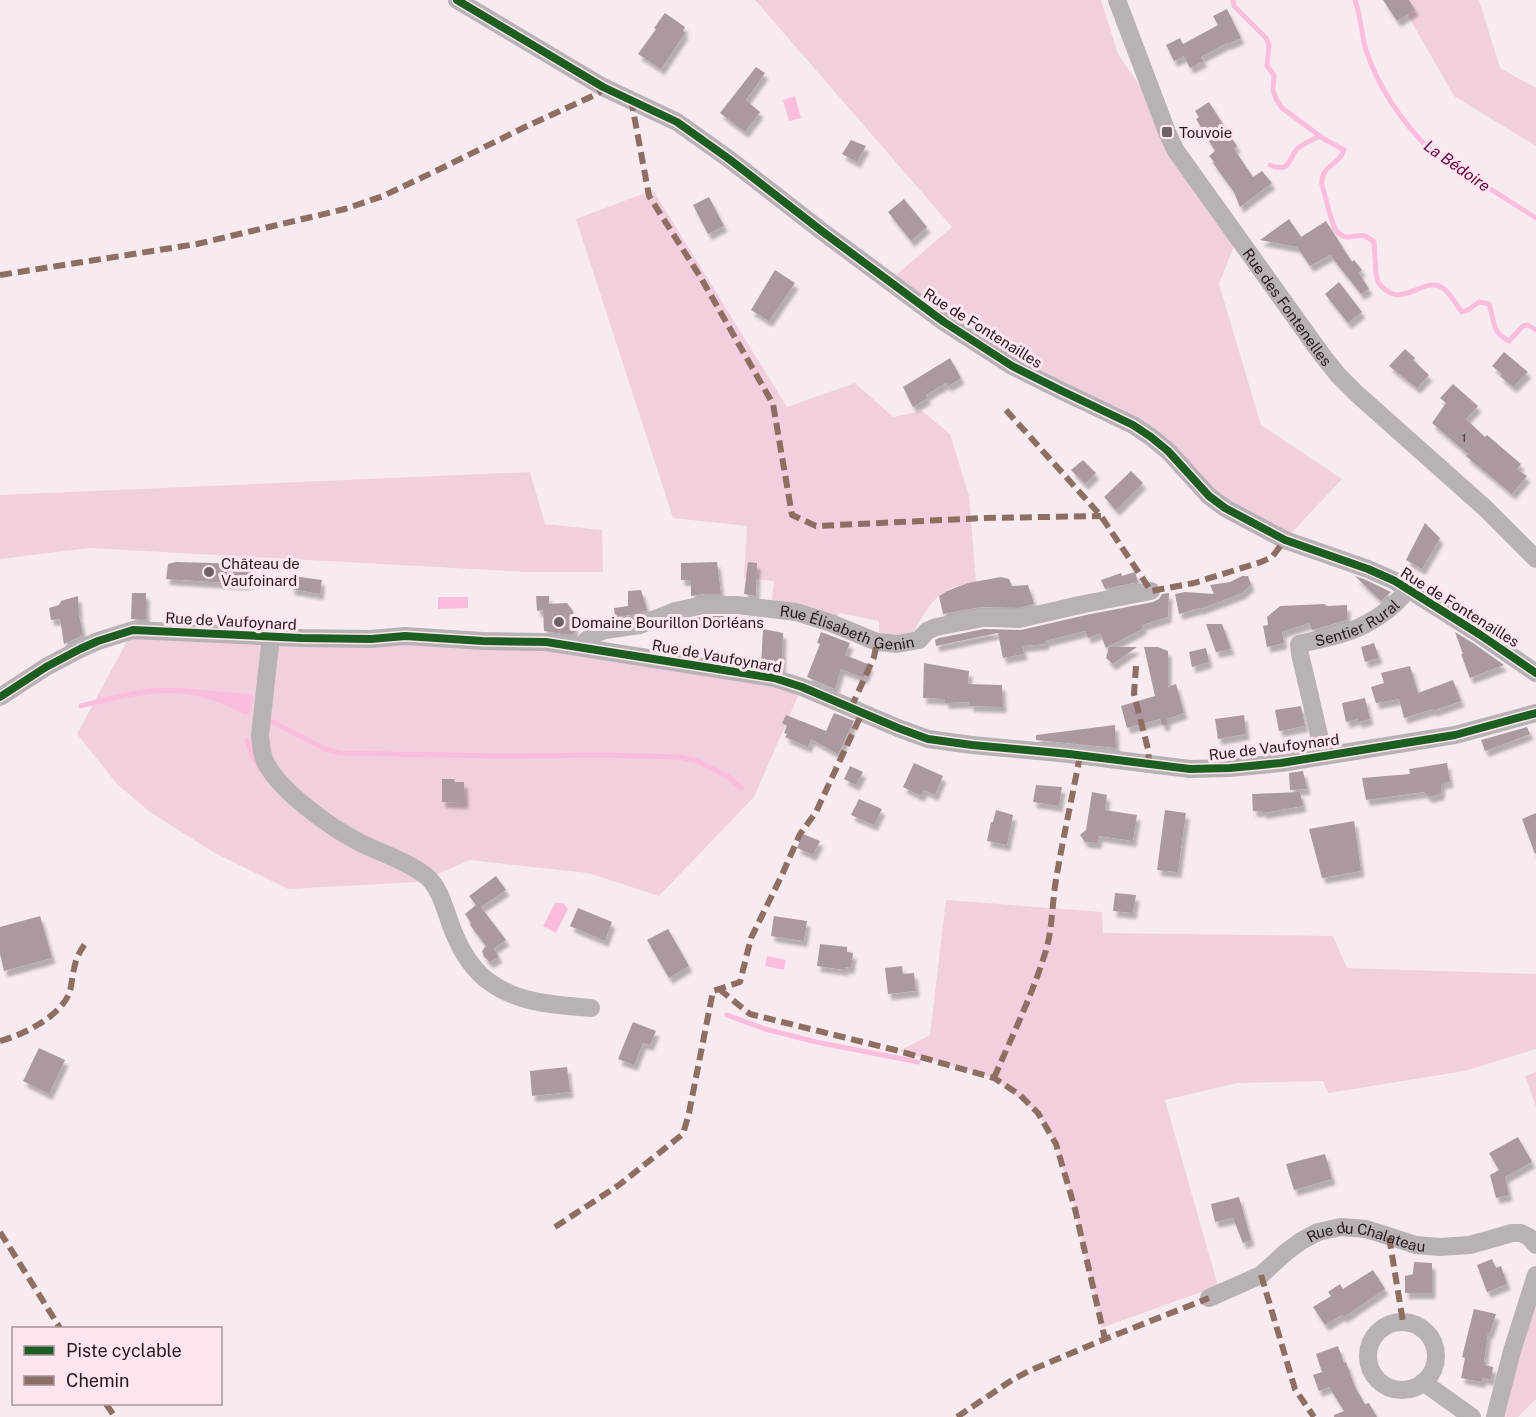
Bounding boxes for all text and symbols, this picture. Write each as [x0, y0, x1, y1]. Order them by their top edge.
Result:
place label: Touvoie [1179, 124, 1232, 141]
marker: Touvoie [1160, 125, 1174, 139]
water label: La Bédoire [1420, 136, 1494, 196]
street label: Rue des Fontenelles [1240, 245, 1336, 369]
street label: Rue de Fontenailles [921, 285, 1045, 371]
house number: 1 [1462, 431, 1466, 445]
place label: Château de Vaufoinard [221, 555, 300, 589]
street label: Rue de Fontenailles [1398, 564, 1522, 650]
marker: Château de Vaufoinard [202, 565, 216, 579]
street label: Sentier Rural [1313, 596, 1403, 649]
street label: Rue Élisabeth Genin [779, 602, 916, 653]
street label: Rue de Vaufoynard [165, 609, 297, 633]
place label: Domaine Bourillon Dorléans [571, 614, 764, 631]
marker: Domaine Bourillon Dorléans [552, 615, 566, 629]
street label: Rue de Vaufoynard [651, 636, 783, 676]
street label: Rue de Vaufoynard [1208, 731, 1340, 763]
street label: Rue du Chalateau [1303, 1218, 1426, 1254]
legend [12, 1327, 222, 1405]
text: Piste cyclable [66, 1340, 182, 1361]
text: Chemin [66, 1370, 130, 1391]

